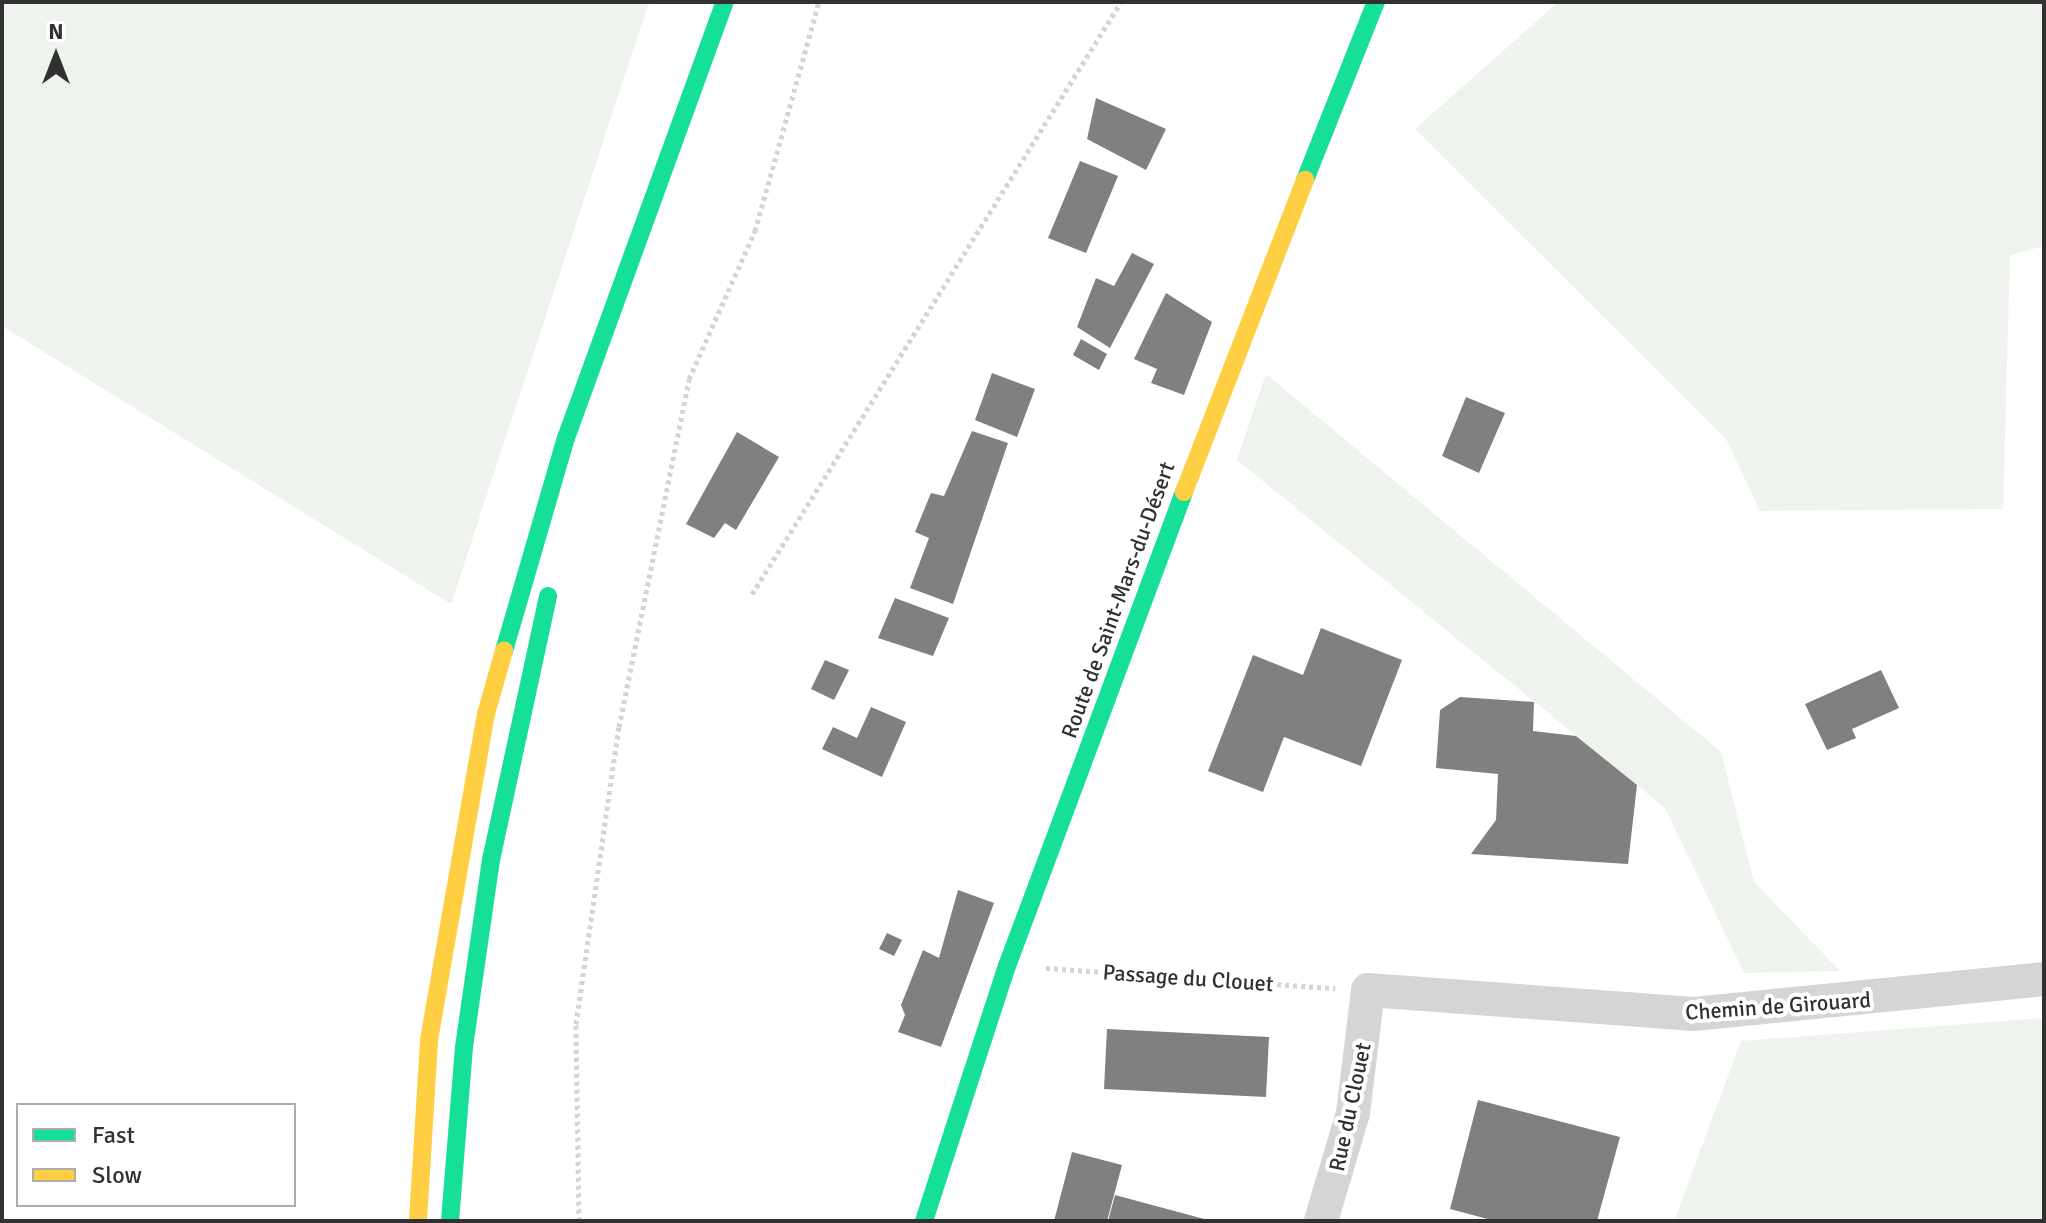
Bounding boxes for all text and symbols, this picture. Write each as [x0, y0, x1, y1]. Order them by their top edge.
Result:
north arrow [16, 16, 96, 96]
text: N [48, 18, 64, 45]
street label: Route de Saint-Mars-du-Désert [1056, 458, 1180, 742]
street label: Passage du Clouet [1102, 959, 1274, 997]
street label: Chemin de Girouard [1684, 986, 1872, 1026]
street label: Rue du Clouet [1323, 1040, 1377, 1174]
legend [16, 1103, 296, 1207]
text: Fast [92, 1120, 135, 1150]
text: Slow [92, 1160, 142, 1190]

